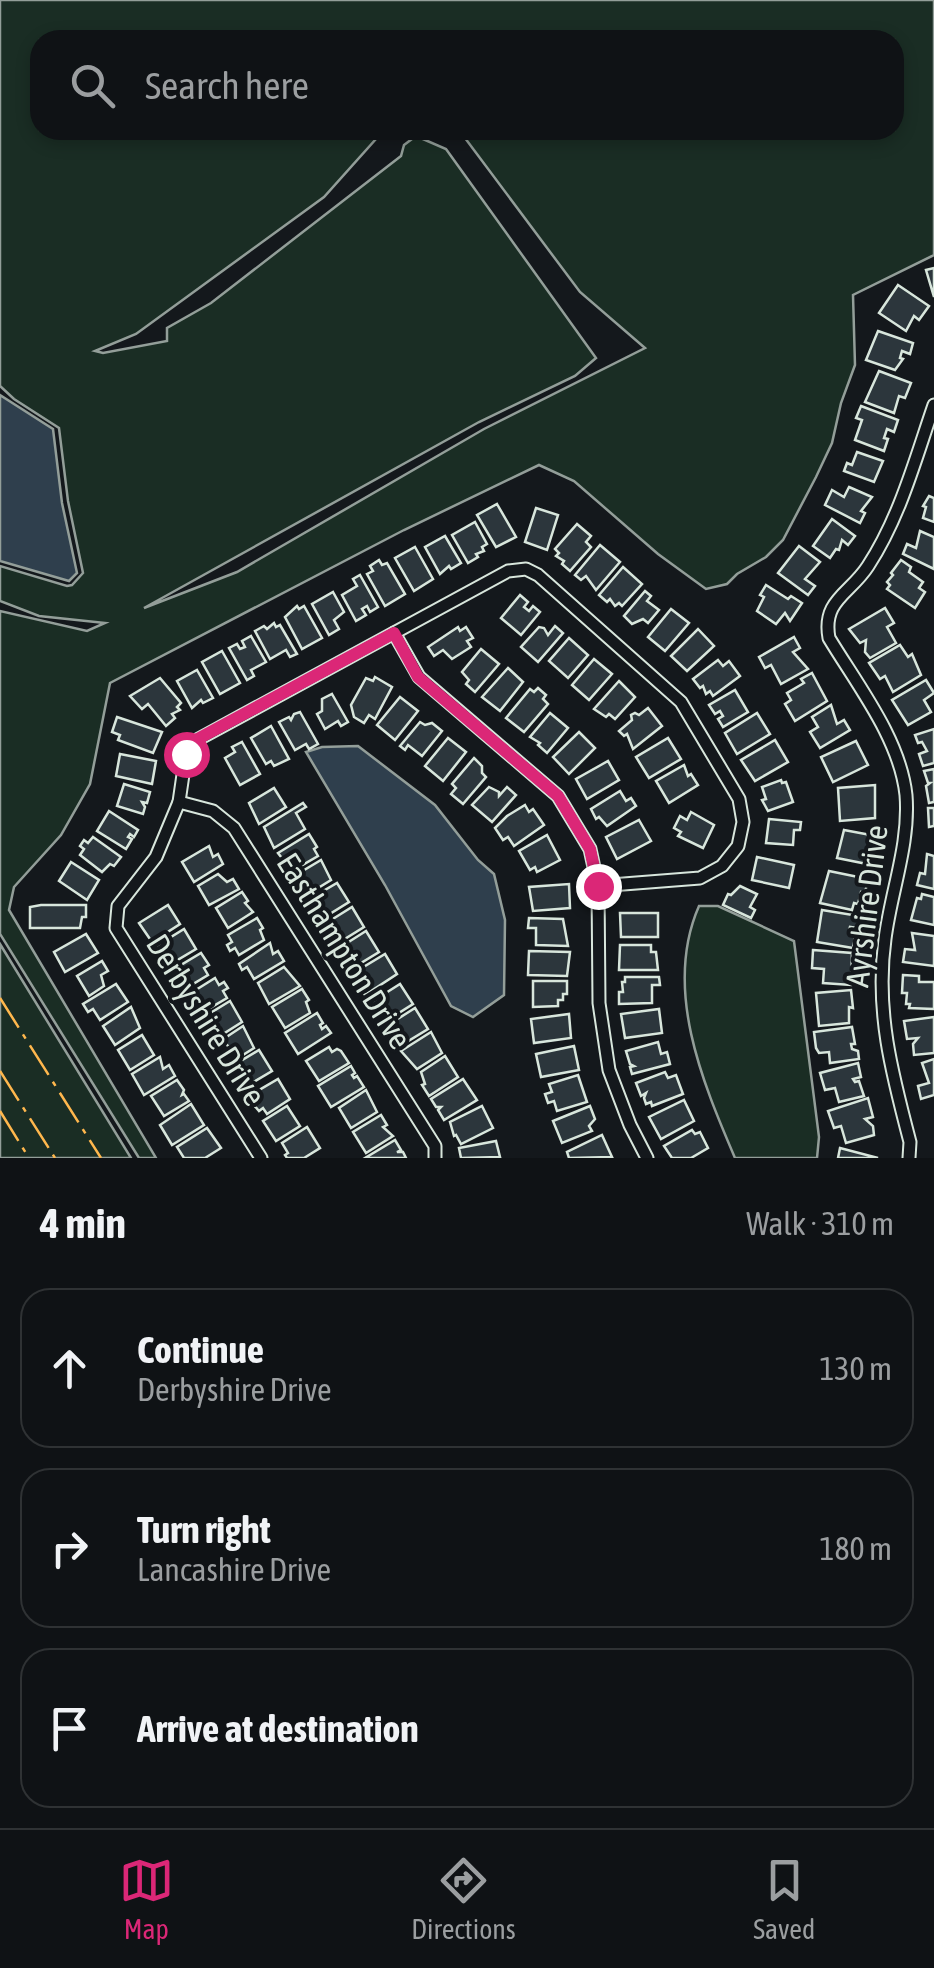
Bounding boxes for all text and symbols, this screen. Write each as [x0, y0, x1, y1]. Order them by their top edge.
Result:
search box [30, 30, 904, 140]
icon: search [65, 58, 120, 113]
text: Search here [145, 64, 309, 107]
route start [164, 732, 210, 778]
street label: Ayrshire Drive [838, 823, 895, 989]
street label: Easthampton Drive [269, 846, 419, 1055]
route end [576, 864, 622, 910]
street label: Derbyshire Drive [139, 927, 274, 1112]
text: 4 min [40, 1199, 126, 1247]
text: Walk · 310 m [746, 1205, 894, 1242]
text: Continue [137, 1328, 264, 1371]
icon: ahead [42, 1341, 97, 1396]
text: 130 m [819, 1350, 892, 1387]
text: Derbyshire Drive [137, 1371, 332, 1408]
text: Turn right [137, 1508, 271, 1551]
icon: right [42, 1521, 97, 1576]
text: 180 m [819, 1530, 892, 1567]
text: Lancashire Drive [137, 1551, 331, 1588]
icon: arrive [42, 1701, 97, 1756]
text: Arrive at destination [137, 1707, 419, 1750]
tab: Map [119, 1853, 174, 1945]
tab: Directions [411, 1853, 516, 1945]
tab: Saved [753, 1853, 815, 1945]

